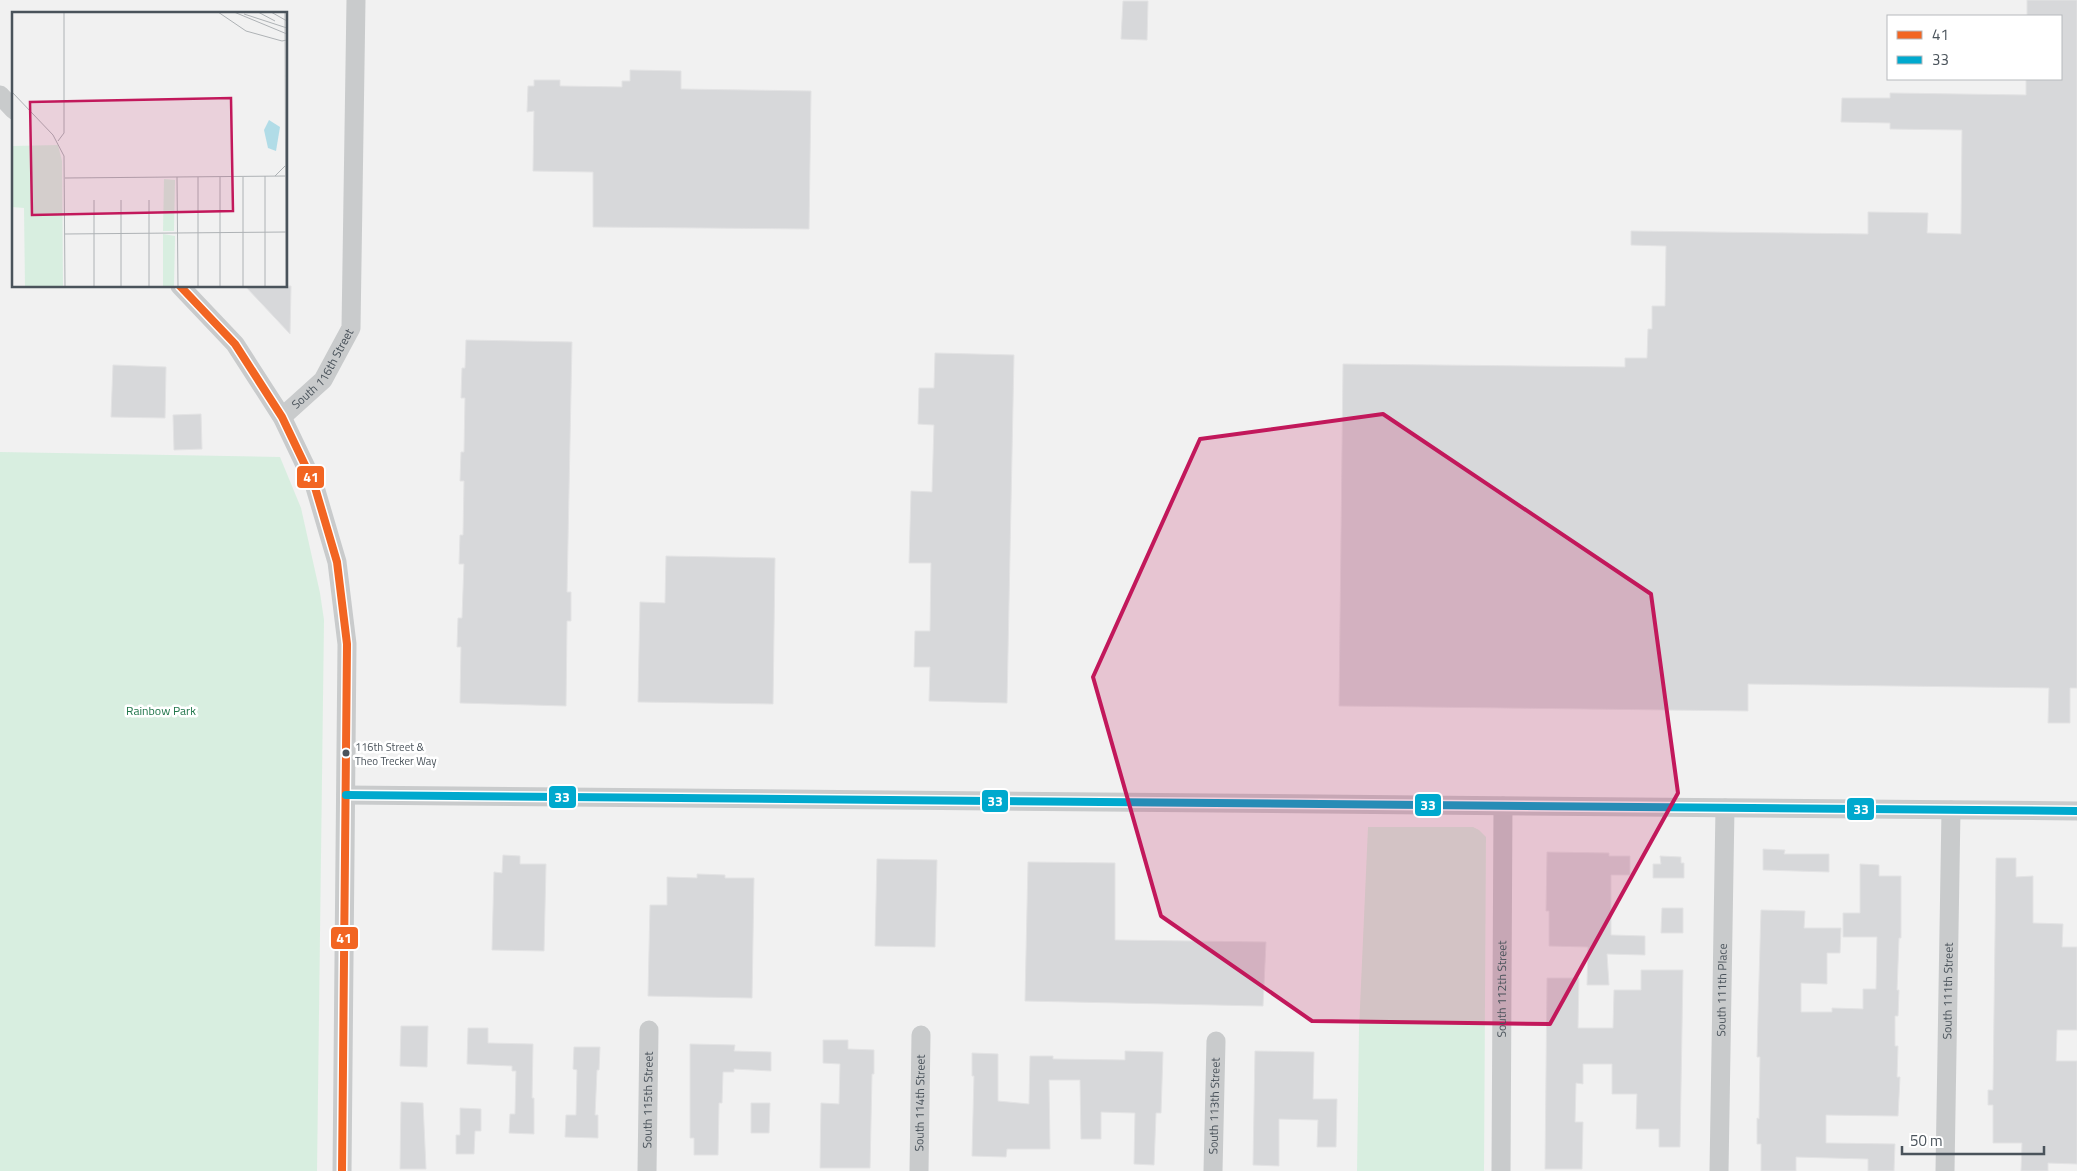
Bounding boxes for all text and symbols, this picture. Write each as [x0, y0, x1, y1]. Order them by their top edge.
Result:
inset map [12, 12, 288, 288]
legend [1887, 15, 2062, 80]
text: 41 [1932, 23, 1949, 46]
text: 33 [1932, 48, 1949, 71]
street label: South 116th Street [287, 324, 358, 413]
line badge: 41 [296, 465, 325, 489]
text: 41 [303, 466, 319, 487]
park label: Rainbow Park [126, 701, 196, 720]
place label: 116th Street & Theo Trecker Way [355, 739, 437, 769]
marker: 116th Street & Theo Trecker Way [341, 748, 351, 758]
line badge: 33 [548, 785, 577, 809]
text: 33 [554, 786, 570, 807]
line badge: 33 [981, 789, 1009, 813]
text: 33 [987, 790, 1003, 811]
line badge: 33 [1414, 793, 1442, 817]
text: 33 [1420, 794, 1436, 815]
line badge: 33 [1846, 797, 1875, 821]
text: 33 [1853, 798, 1869, 819]
line badge: 41 [330, 926, 359, 950]
text: 41 [336, 927, 352, 948]
street label: South 112th Street [1492, 940, 1511, 1038]
street label: South 111th Street [1937, 942, 1958, 1040]
street label: South 111th Place [1711, 943, 1732, 1037]
street label: South 115th Street [637, 1051, 658, 1149]
street label: South 114th Street [909, 1054, 930, 1152]
street label: South 113th Street [1203, 1056, 1225, 1155]
scale bar [1902, 1124, 2044, 1156]
text: 50 m [1910, 1129, 1943, 1152]

